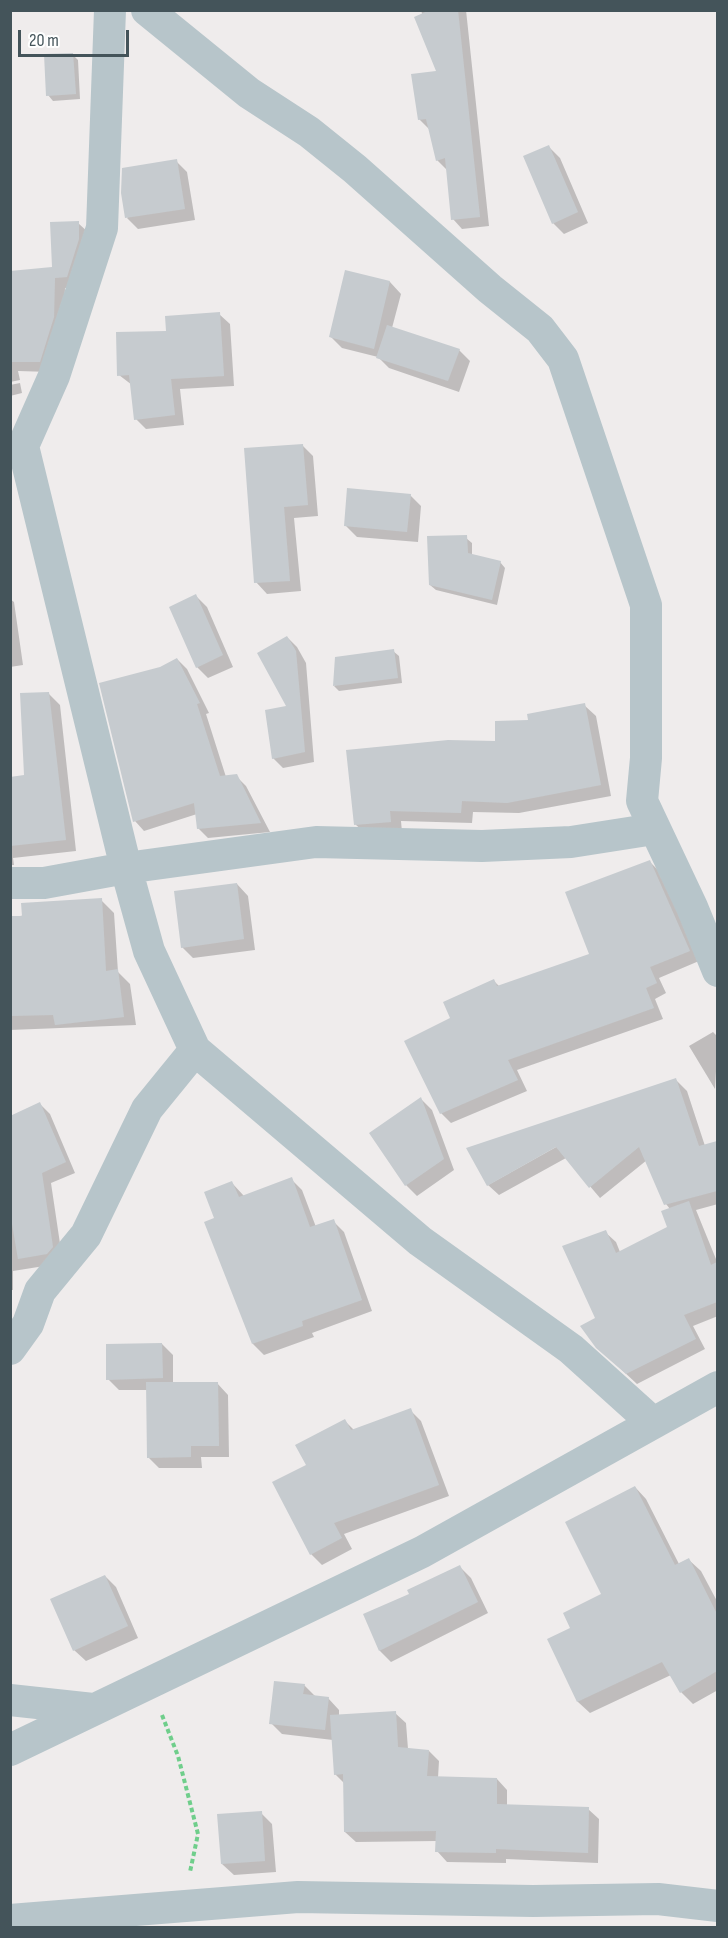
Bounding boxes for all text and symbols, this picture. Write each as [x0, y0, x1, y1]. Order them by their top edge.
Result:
scale bar [21, 18, 132, 56]
text: 20 m [29, 30, 59, 51]

